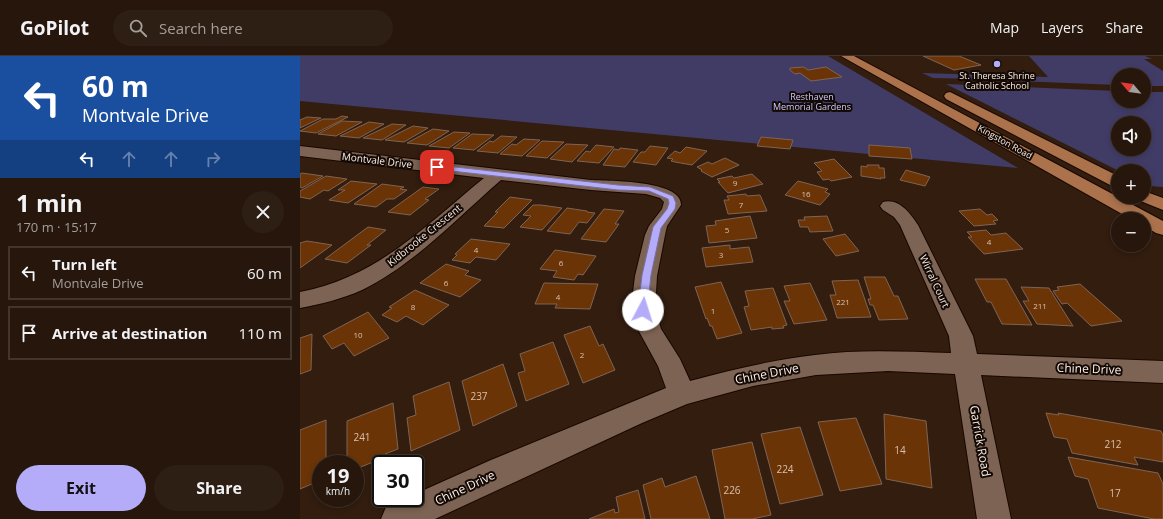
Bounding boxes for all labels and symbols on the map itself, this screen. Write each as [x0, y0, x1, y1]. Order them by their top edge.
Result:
marker: St. Theresa Shrine Catholic School [992, 59, 1002, 69]
north arrow [1111, 68, 1151, 108]
place label: St. Theresa Shrine Catholic School [959, 69, 1035, 92]
park label: Resthaven Memorial Gardens [773, 90, 851, 113]
street label: Kingston Road [976, 121, 1035, 162]
street label: Montvale Drive [341, 149, 413, 171]
pin [420, 150, 454, 184]
house number: 9 [733, 177, 738, 188]
house number: 16 [801, 188, 811, 199]
house number: 7 [739, 199, 744, 210]
street label: Kidbrooke Crescent [384, 201, 464, 269]
house number: 5 [725, 224, 730, 235]
house number: 4 [987, 236, 992, 247]
house number: 4 [474, 244, 479, 255]
house number: 3 [719, 249, 724, 260]
street label: Wirral Court [917, 252, 954, 310]
house number: 6 [559, 257, 564, 268]
house number: 6 [444, 277, 449, 288]
position arrow [622, 289, 664, 331]
house number: 4 [556, 291, 561, 302]
house number: 221 [836, 296, 850, 307]
house number: 211 [1033, 300, 1047, 311]
house number: 8 [411, 301, 416, 312]
house number: 1 [711, 305, 715, 316]
house number: 10 [353, 329, 363, 340]
house number: 2 [580, 349, 585, 360]
street label: Chine Drive [734, 359, 800, 388]
street label: Chine Drive [1056, 359, 1122, 378]
house number: 237 [470, 389, 488, 403]
street label: Garrick Road [966, 404, 995, 478]
house number: 241 [353, 430, 371, 444]
house number: 212 [1104, 437, 1122, 451]
house number: 14 [894, 443, 906, 457]
speed limit sign: 30 [372, 455, 424, 507]
house number: 224 [776, 462, 794, 476]
street label: Chine Drive [432, 466, 498, 509]
house number: 226 [723, 483, 741, 497]
house number: 17 [1109, 486, 1121, 500]

